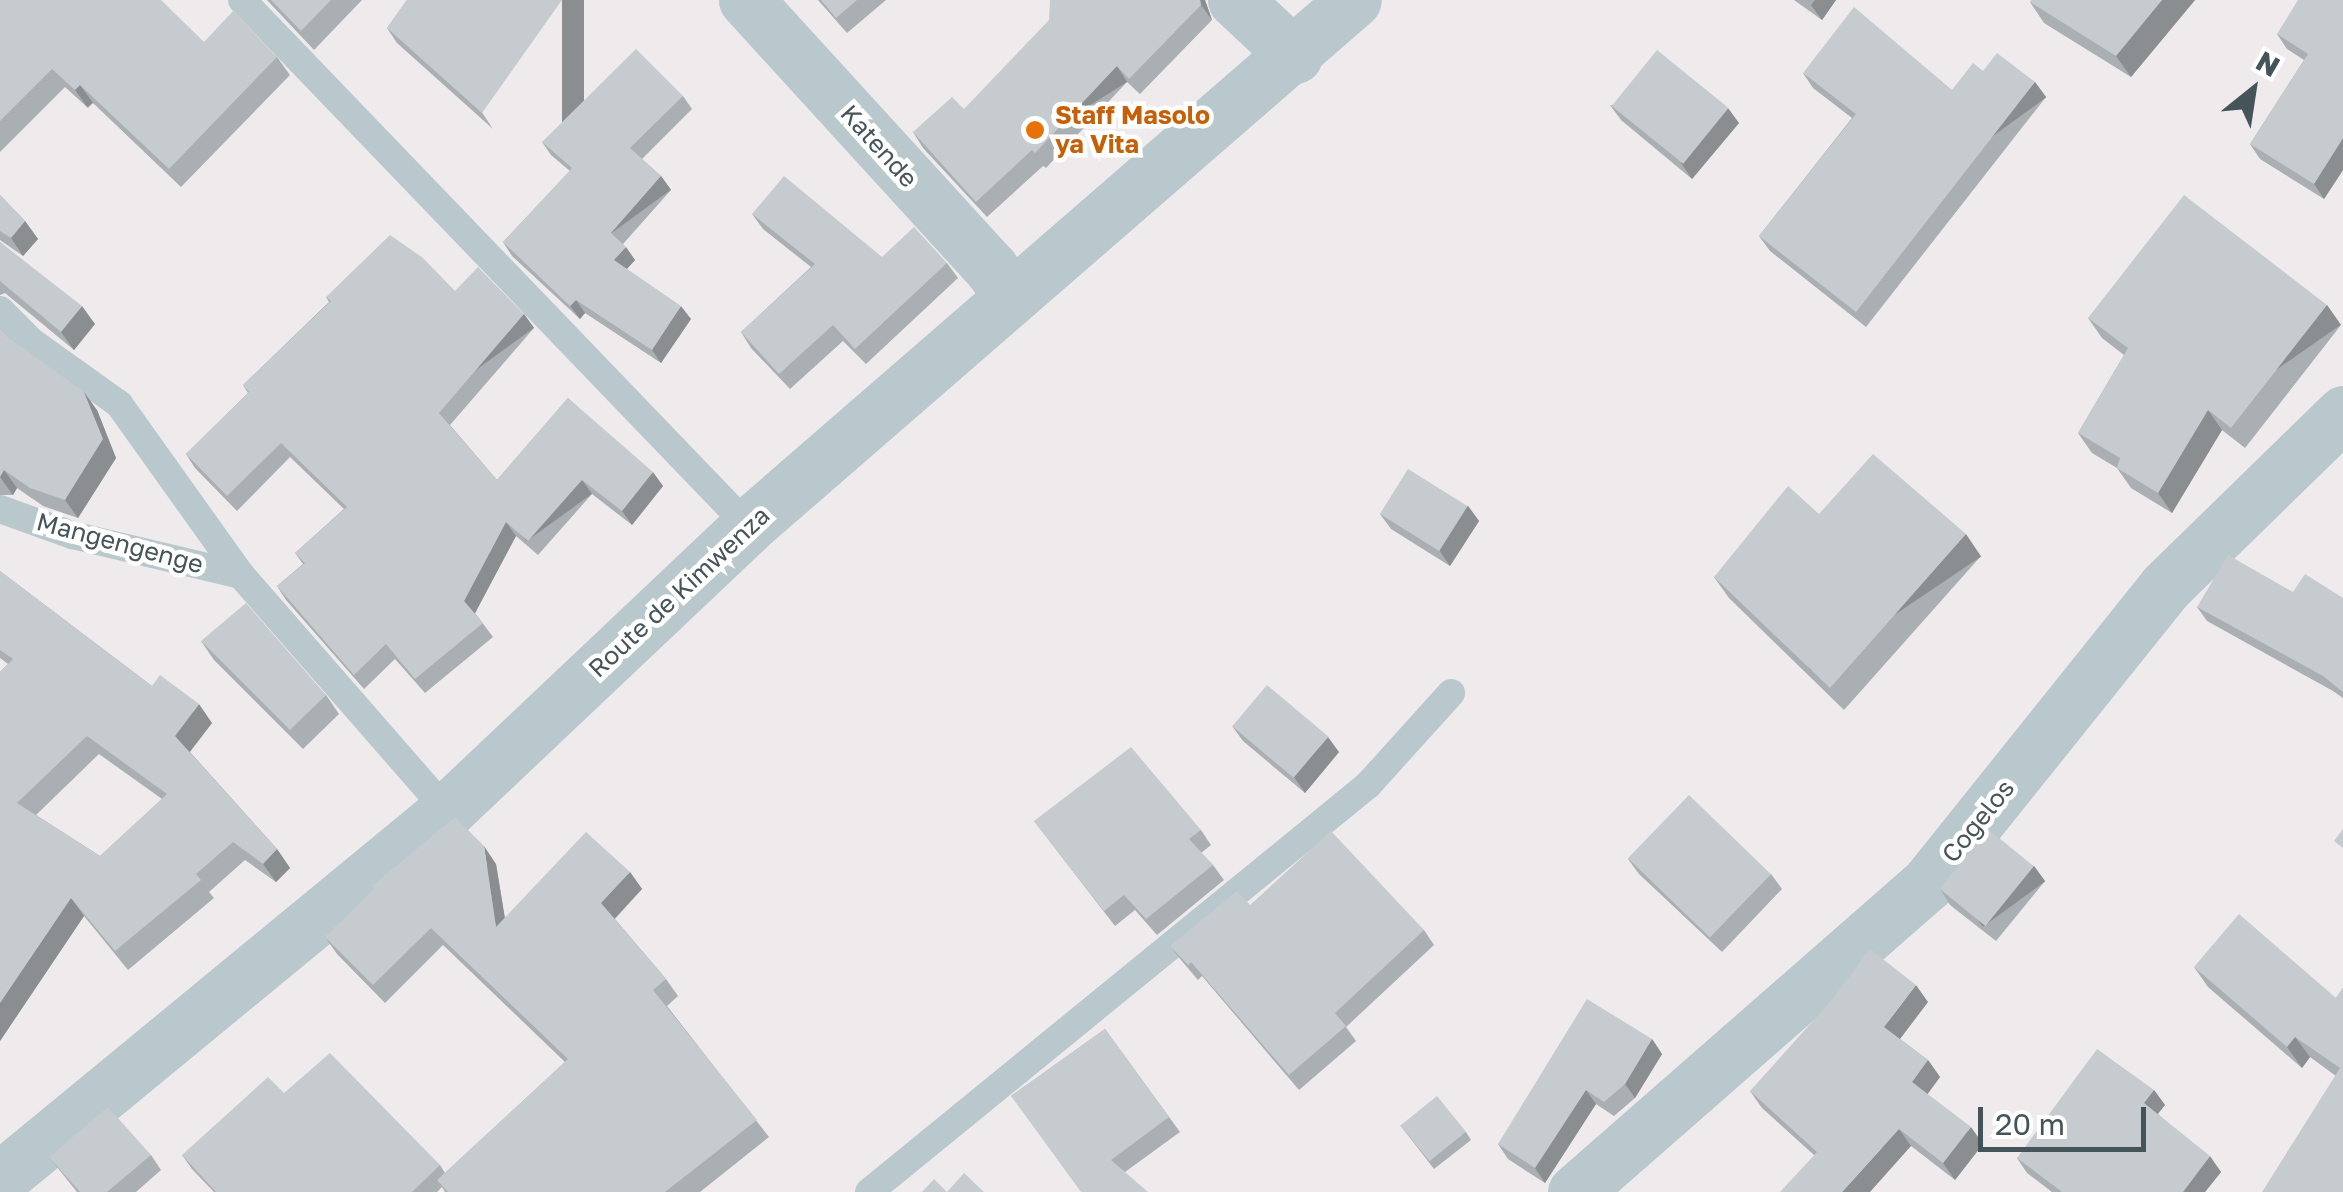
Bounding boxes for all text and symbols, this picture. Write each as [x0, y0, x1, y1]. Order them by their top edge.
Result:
north arrow [2203, 40, 2303, 140]
text: N [2251, 44, 2286, 83]
street label: Katende [834, 99, 924, 193]
place label: Staff Masolo ya Vita [1055, 101, 1210, 160]
marker: Staff Masolo ya Vita [1024, 119, 1046, 141]
street label: Route de Kimwenza [582, 500, 776, 684]
street label: Mangengenge [33, 506, 207, 580]
street label: Cogelos [1936, 774, 2020, 868]
scale bar [1983, 1087, 2150, 1149]
text: 20 m [1995, 1106, 2065, 1142]

